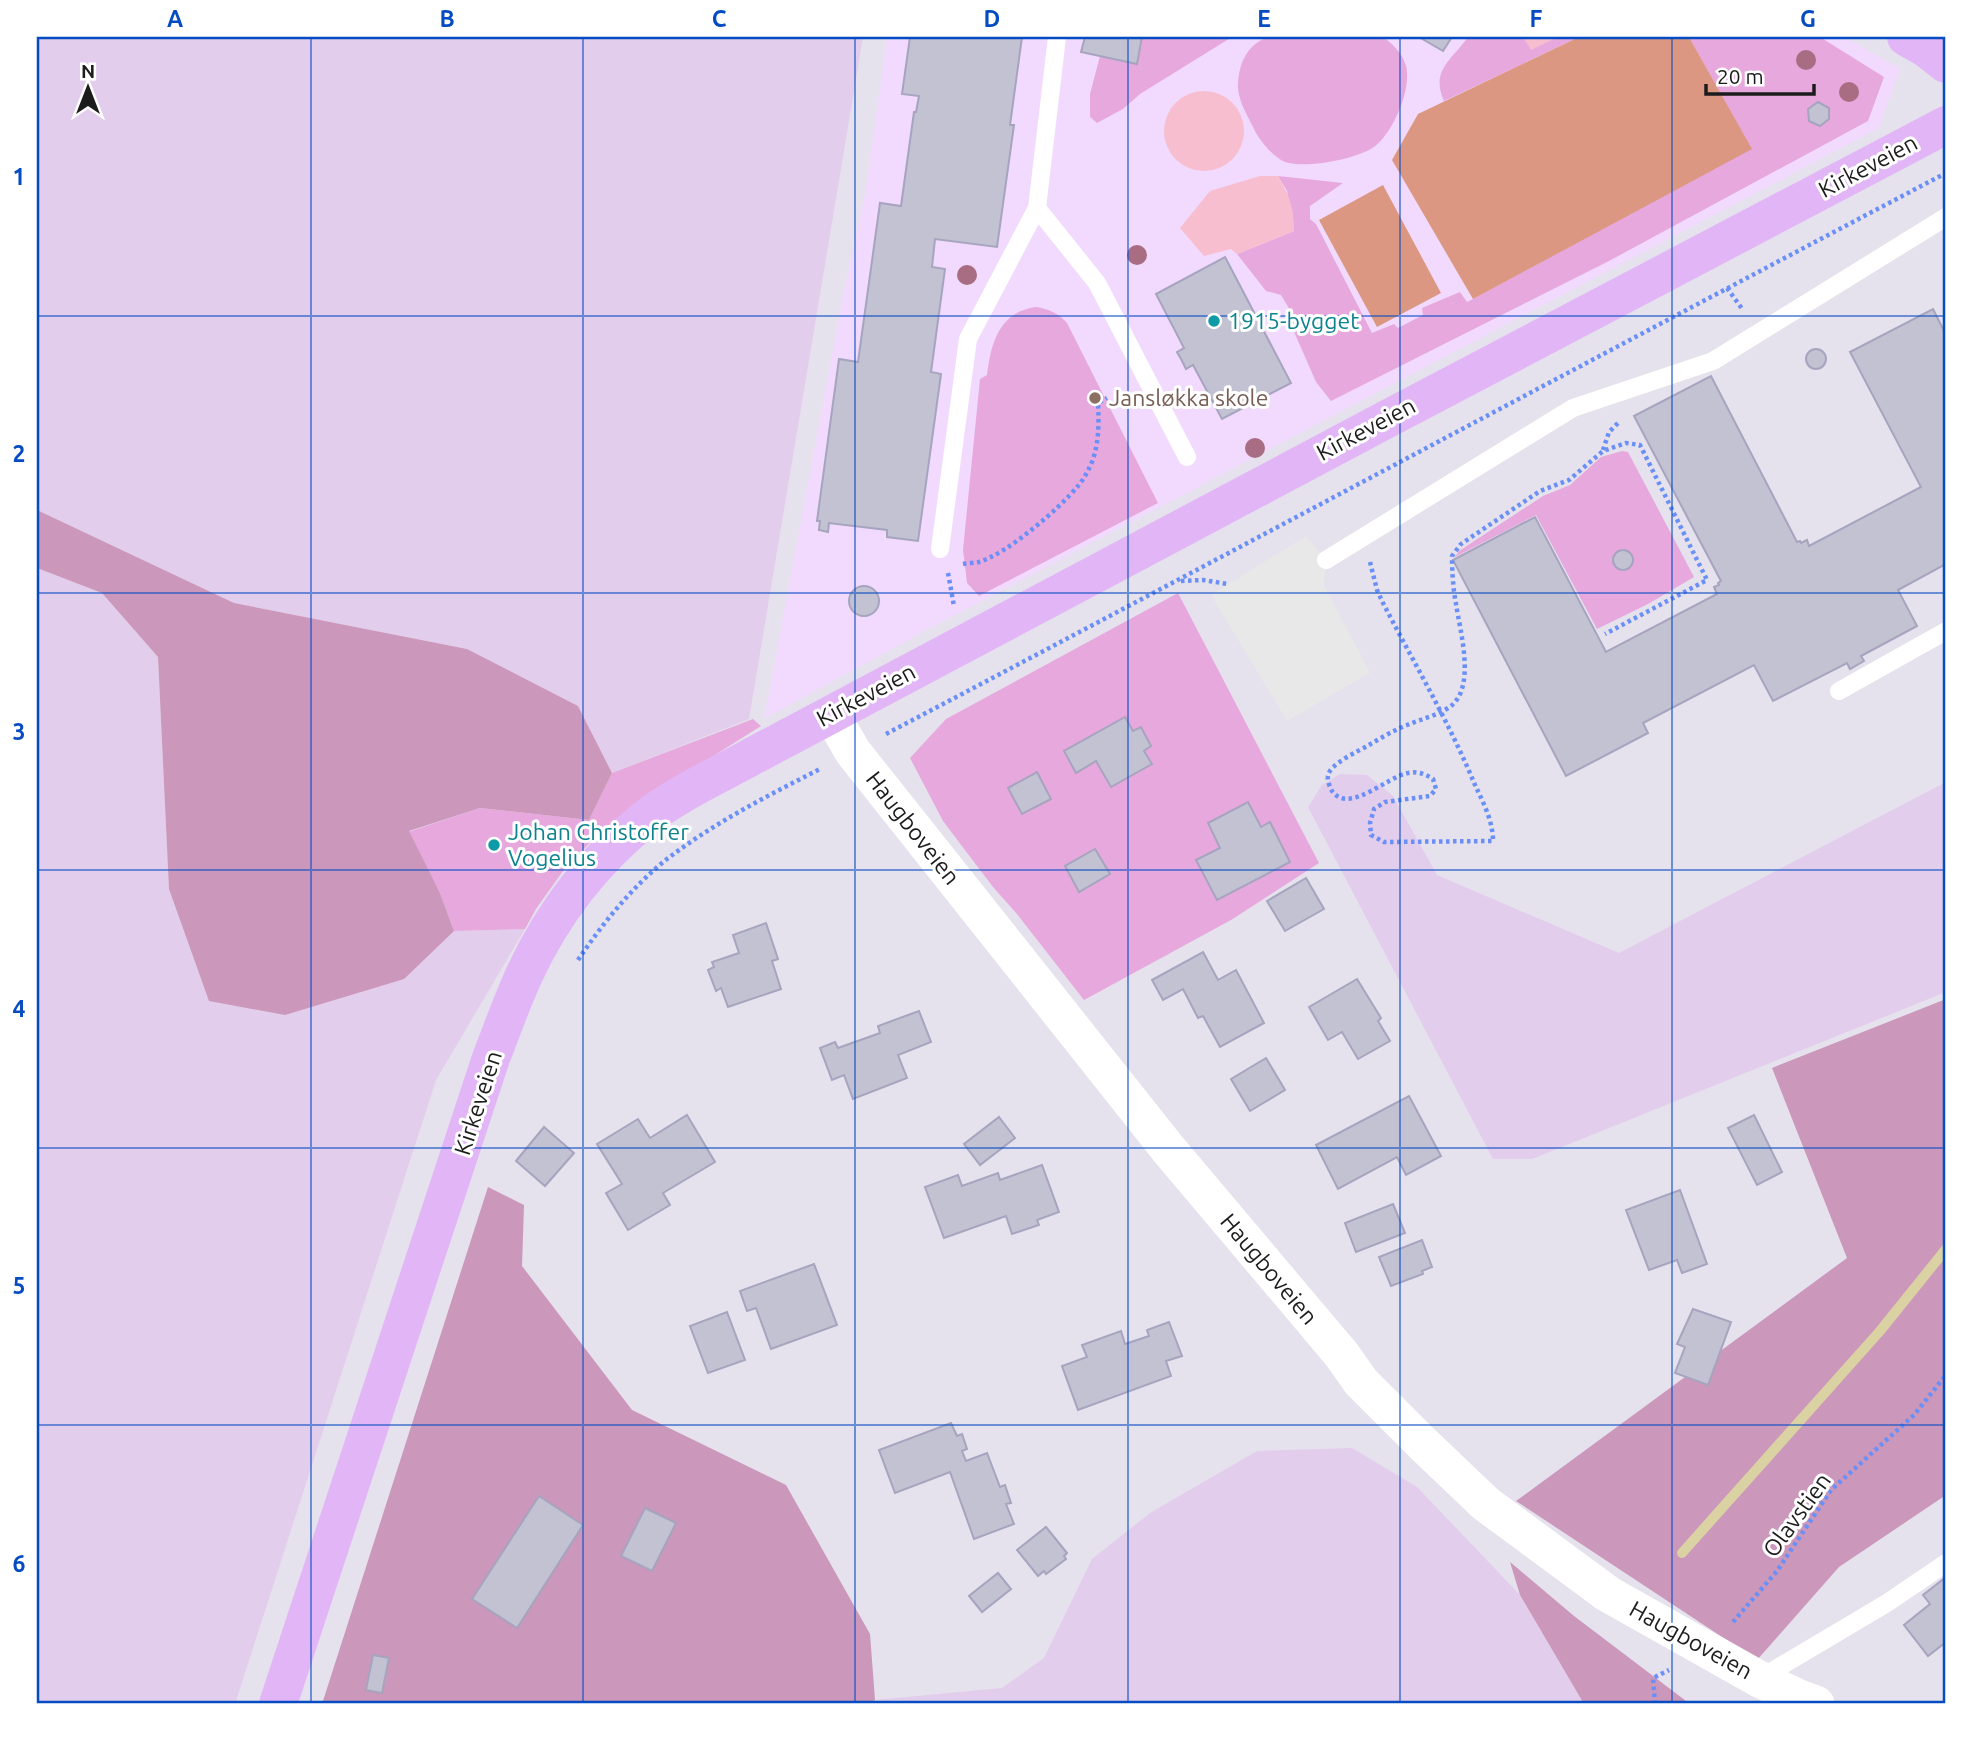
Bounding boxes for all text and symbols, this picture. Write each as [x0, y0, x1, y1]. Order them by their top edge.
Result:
text: A [167, 6, 183, 31]
text: B [439, 6, 455, 31]
text: C [712, 6, 727, 31]
text: D [984, 6, 1000, 31]
text: E [1257, 6, 1271, 31]
text: F [1530, 6, 1543, 31]
text: G [1800, 6, 1816, 31]
north arrow [52, 52, 122, 122]
scale bar [1706, 52, 1815, 96]
text: N [81, 60, 95, 82]
text: 20 m [1717, 64, 1764, 88]
street label: Kirkeveien [1814, 129, 1921, 202]
text: 1 [13, 164, 25, 189]
place label: 1915-bygget [1228, 308, 1359, 333]
marker: 1915-bygget [1206, 313, 1222, 329]
place label: Jansløkka skole [1109, 385, 1268, 410]
marker: Jansløkka skole [1087, 390, 1103, 406]
street label: Kirkeveien [1312, 392, 1419, 465]
text: 2 [13, 441, 25, 466]
street label: Kirkeveien [812, 658, 919, 731]
text: 3 [13, 719, 25, 744]
street label: Haugboveien [862, 766, 965, 889]
place label: Johan Christoffer Vogelius [508, 819, 689, 870]
marker: Johan Christoffer Vogelius [486, 837, 502, 853]
text: 4 [13, 996, 26, 1021]
street label: Kirkeveien [449, 1048, 506, 1158]
street label: Haugboveien [1216, 1208, 1323, 1329]
text: 5 [13, 1273, 25, 1298]
street label: Olavstien [1758, 1468, 1835, 1561]
text: 6 [13, 1551, 26, 1576]
street label: Haugboveien [1626, 1596, 1757, 1684]

